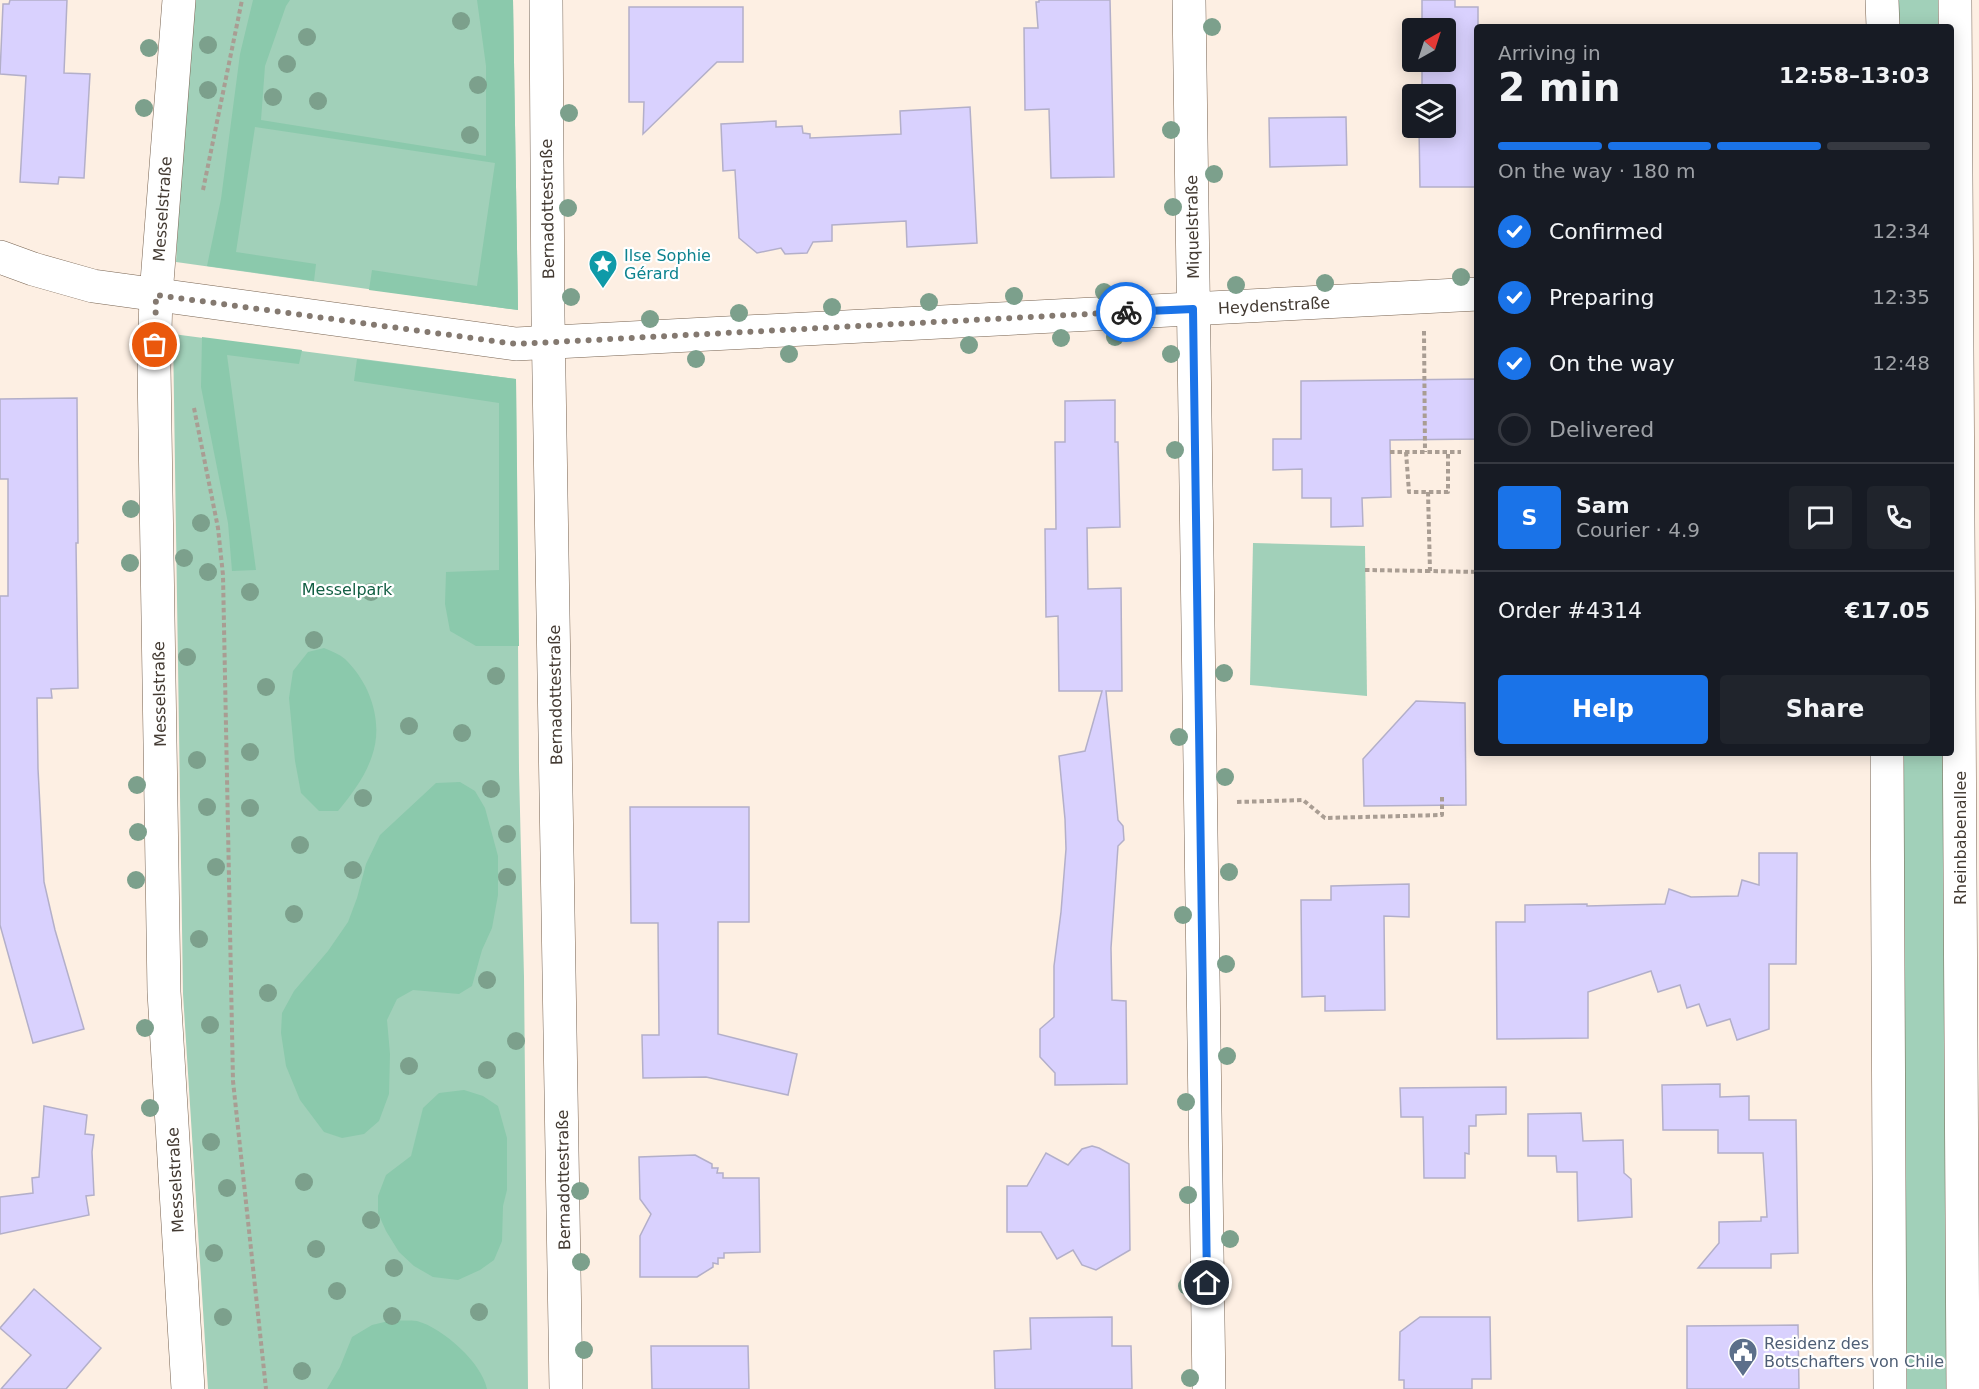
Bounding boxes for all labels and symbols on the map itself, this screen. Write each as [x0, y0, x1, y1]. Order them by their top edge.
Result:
north arrow [1402, 18, 1456, 72]
street label: Bernadottestraße [537, 139, 558, 279]
street label: Messelstraße [149, 156, 176, 262]
street label: Miquelstraße [1182, 175, 1203, 279]
place label: Ilse Sophie Gérard [624, 246, 711, 283]
place icon: Ilse Sophie Gérard [587, 248, 619, 290]
courier [1096, 282, 1156, 342]
street label: Heydenstraße [1217, 293, 1331, 318]
pin [129, 319, 180, 370]
park label: Messelpark [302, 580, 393, 599]
street label: Bernadottestraße [545, 625, 566, 765]
street label: Messelstraße [149, 641, 170, 747]
street label: Rheinbabenallee [1951, 771, 1970, 905]
street label: Bernadottestraße [553, 1110, 574, 1250]
street label: Messelstraße [163, 1127, 188, 1233]
pin [1181, 1257, 1232, 1308]
place label: Residenz des Botschafters von Chile [1764, 1334, 1944, 1371]
public building icon: Residenz des Botschafters von Chile [1727, 1336, 1759, 1378]

